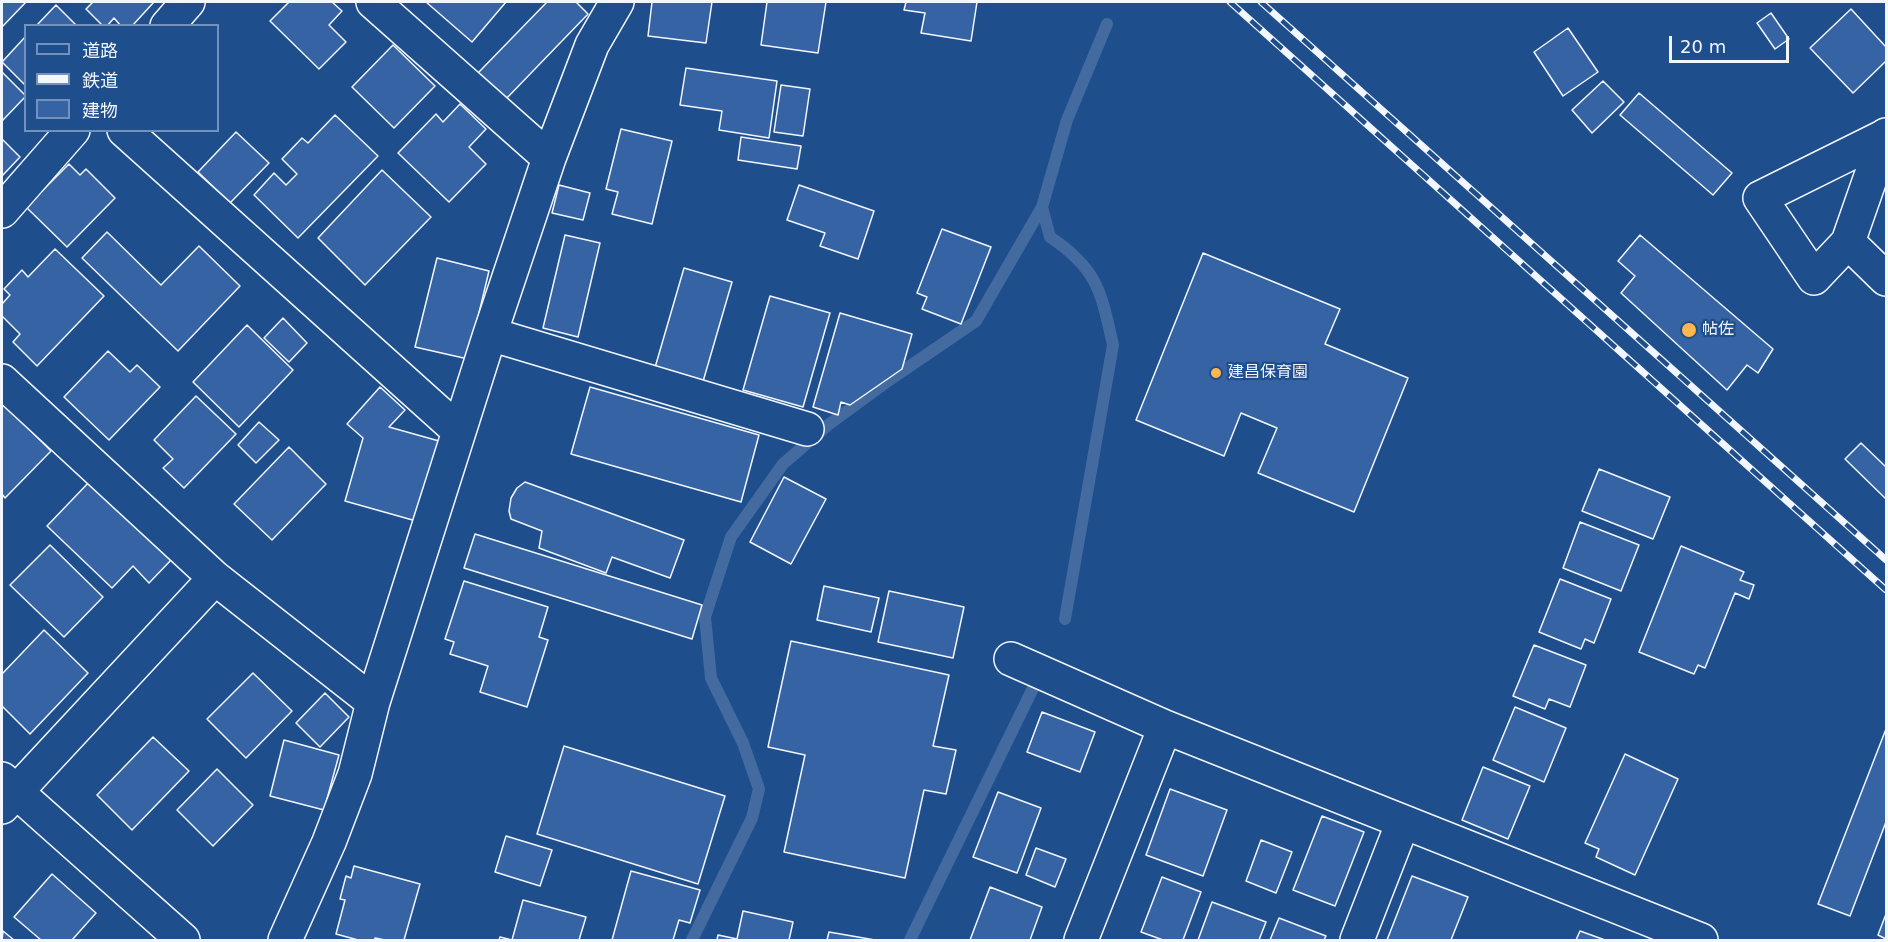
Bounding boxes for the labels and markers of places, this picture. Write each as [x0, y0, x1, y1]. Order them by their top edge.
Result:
place label: 帖佐 [1702, 320, 1734, 340]
marker: 帖佐 [1680, 321, 1698, 339]
place label: 建昌保育園 [1228, 363, 1308, 383]
marker: 建昌保育園 [1209, 366, 1223, 380]

